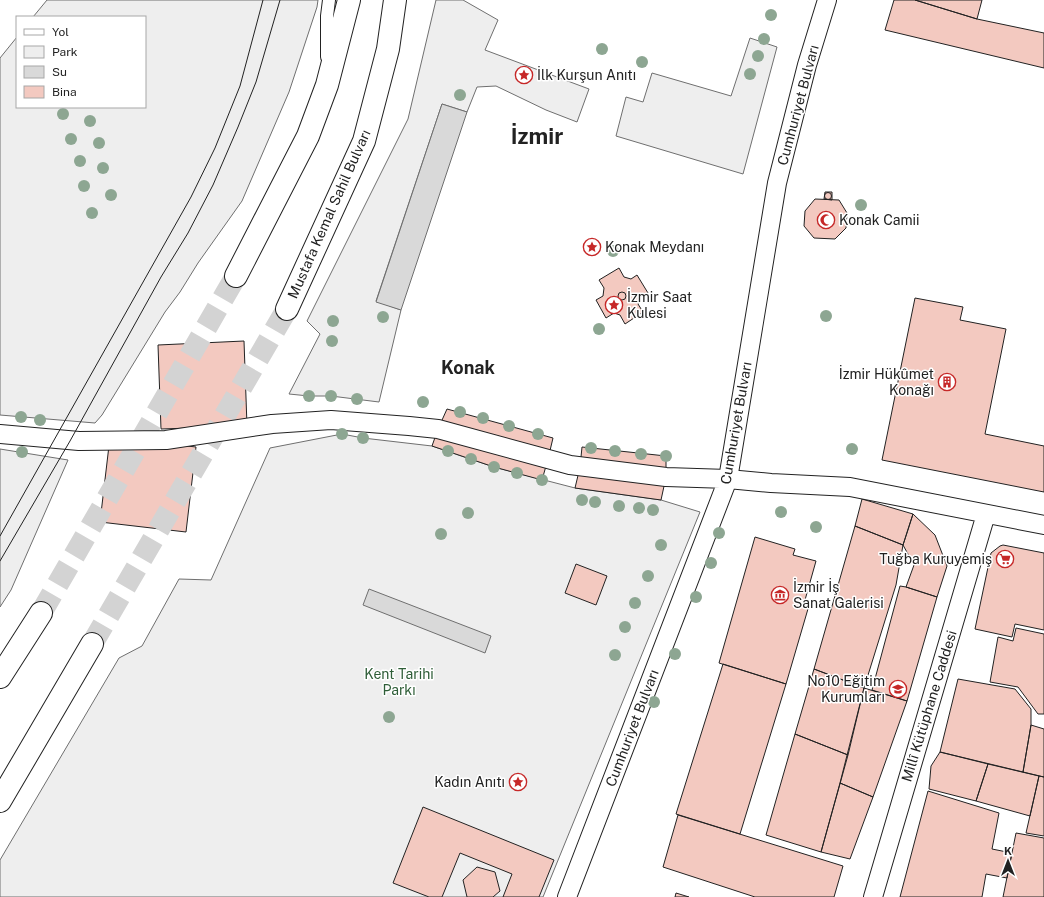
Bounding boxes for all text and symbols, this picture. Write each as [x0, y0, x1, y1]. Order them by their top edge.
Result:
legend [16, 16, 146, 108]
text: Yol [52, 25, 69, 39]
street label: Cumhuriyet Bulvarı [774, 43, 822, 167]
text: Park [52, 45, 78, 59]
text: Su [52, 65, 67, 79]
place icon: İlk Kurşun Anıtı [514, 65, 534, 85]
place label: İlk Kurşun Anıtı [537, 65, 636, 83]
text: Bina [52, 85, 77, 99]
district label: İzmir [511, 123, 563, 149]
street label: Mustafa Kemal Sahil Bulvarı [284, 127, 374, 301]
mosque icon: Konak Camii [816, 210, 836, 230]
place label: Konak Camii [839, 212, 920, 228]
place icon: Konak Meydanı [582, 237, 602, 257]
place label: Konak Meydanı [605, 239, 704, 255]
place label: İzmir Saat Kulesi [627, 287, 692, 321]
place icon: İzmir Saat Kulesi [604, 295, 624, 315]
district label: Konak [441, 357, 496, 378]
street label: Cumhuriyet Bulvarı [717, 361, 755, 485]
place label: İzmir Hükûmet Konağı [839, 364, 934, 398]
building icon: İzmir Hükûmet Konağı [937, 372, 957, 392]
supermarket icon: Tuğba Kuruyemiş [995, 549, 1015, 569]
place label: Tuğba Kuruyemiş [879, 551, 992, 567]
place label: İzmir İş Sanat Galerisi [793, 577, 884, 611]
museum icon: İzmir İş Sanat Galerisi [770, 585, 790, 605]
street label: Millî Kütüphane Caddesi [898, 628, 960, 784]
park label: Kent Tarihi Parkı [364, 666, 434, 698]
street label: Cumhuriyet Bulvarı [602, 667, 662, 789]
place label: No10 Eğitim Kurumları [807, 673, 885, 705]
school or university icon: No10 Eğitim Kurumları [888, 679, 908, 699]
place icon: Kadın Anıtı [508, 772, 528, 792]
place label: Kadın Anıtı [434, 774, 505, 790]
north arrow [988, 841, 1028, 881]
text: K [1004, 845, 1012, 857]

